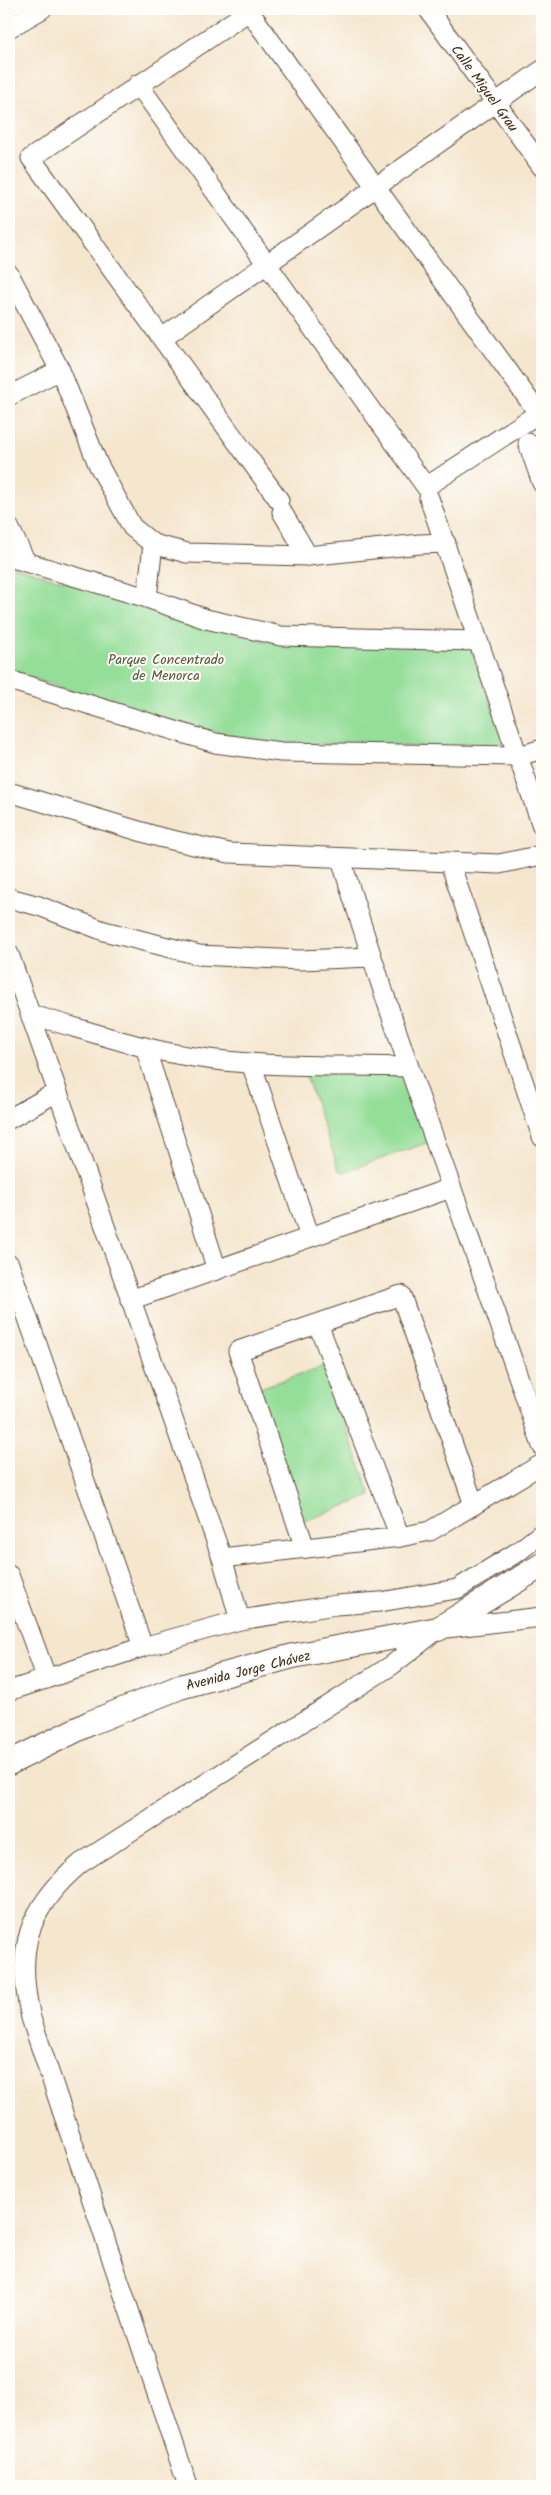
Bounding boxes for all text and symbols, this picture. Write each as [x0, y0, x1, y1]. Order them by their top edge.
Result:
street label: Calle Miguel Grau [445, 40, 524, 137]
park label: Parque Concentrado de Menorca [108, 649, 224, 687]
street label: Avenida Jorge Chávez [184, 1645, 313, 1697]

